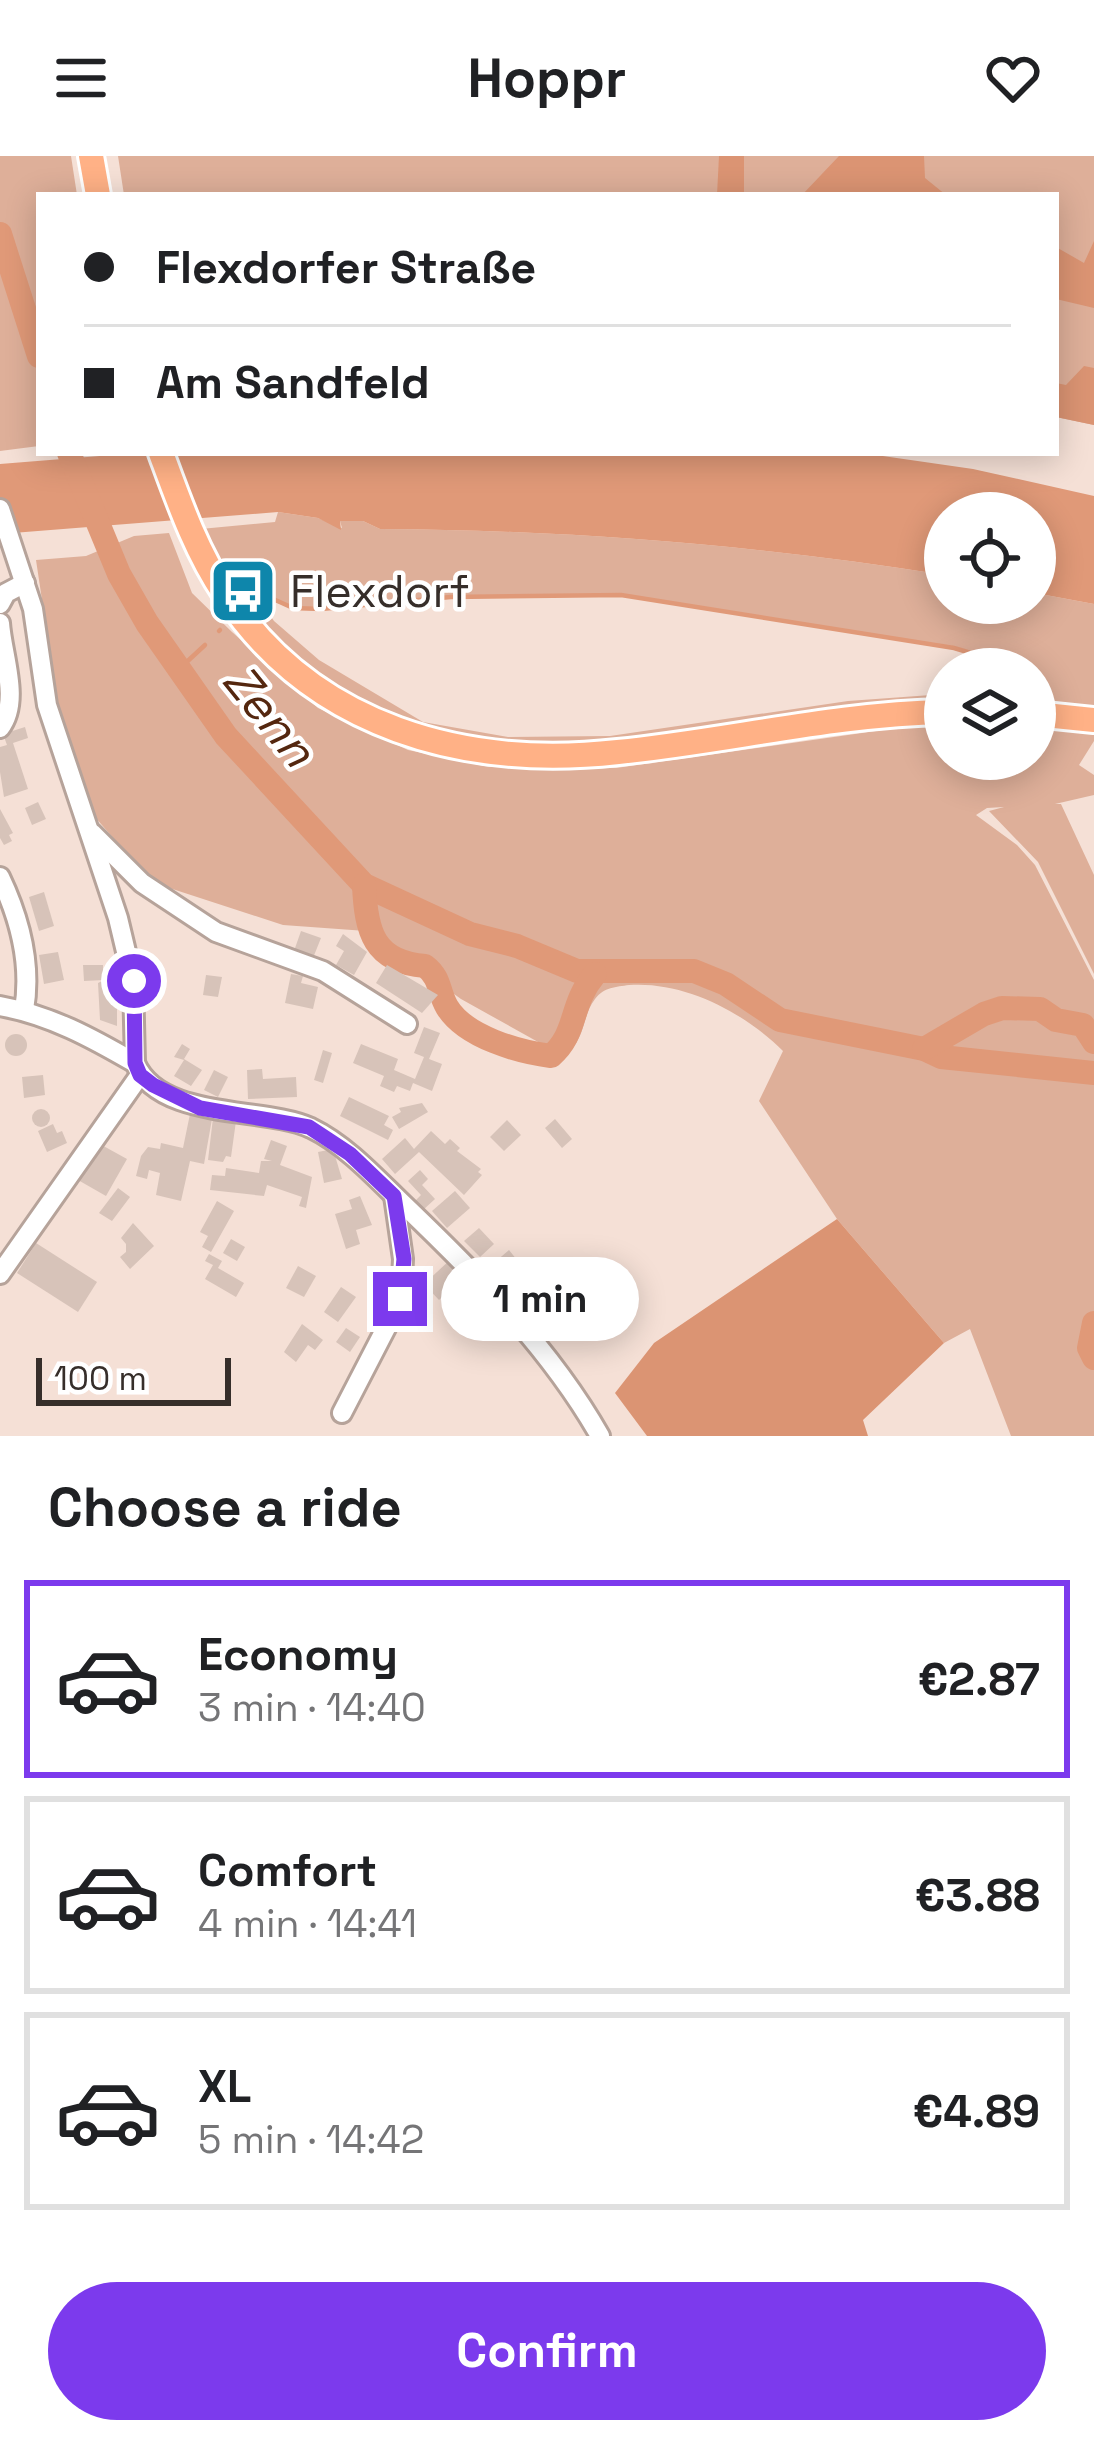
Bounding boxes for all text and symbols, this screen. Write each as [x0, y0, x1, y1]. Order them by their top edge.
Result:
text: Hoppr [468, 44, 626, 113]
icon: menu [48, 45, 114, 111]
icon: heart [980, 45, 1046, 111]
text: Flexdorfer Straße [156, 239, 536, 296]
text: Am Sandfeld [156, 354, 430, 411]
map controls [924, 492, 1056, 780]
button: locate [924, 492, 1056, 624]
bus stop icon: Flexdorf [208, 556, 278, 626]
place label: Flexdorf [290, 563, 469, 620]
button: layers [924, 648, 1056, 780]
water label: Zenn [210, 652, 330, 780]
route start [107, 954, 161, 1008]
callout: 1 min [442, 1257, 640, 1341]
route end [373, 1272, 427, 1326]
text: 1 min [492, 1274, 588, 1323]
scale bar [36, 1352, 231, 1405]
text: 100 m [54, 1358, 147, 1400]
text: Choose a ride [48, 1473, 402, 1542]
icon: car [54, 1625, 162, 1733]
text: Economy [198, 1626, 398, 1683]
text: €2.87 [918, 1651, 1040, 1708]
text: 3 min · 14:40 [198, 1683, 426, 1732]
icon: car [54, 1841, 162, 1949]
text: Comfort [198, 1842, 377, 1899]
text: €3.88 [915, 1867, 1040, 1924]
text: 4 min · 14:41 [198, 1899, 417, 1948]
icon: car [54, 2057, 162, 2165]
text: XL [198, 2058, 251, 2115]
text: €4.89 [913, 2083, 1040, 2140]
text: 5 min · 14:42 [198, 2115, 424, 2164]
button: Confirm [48, 2282, 1046, 2420]

